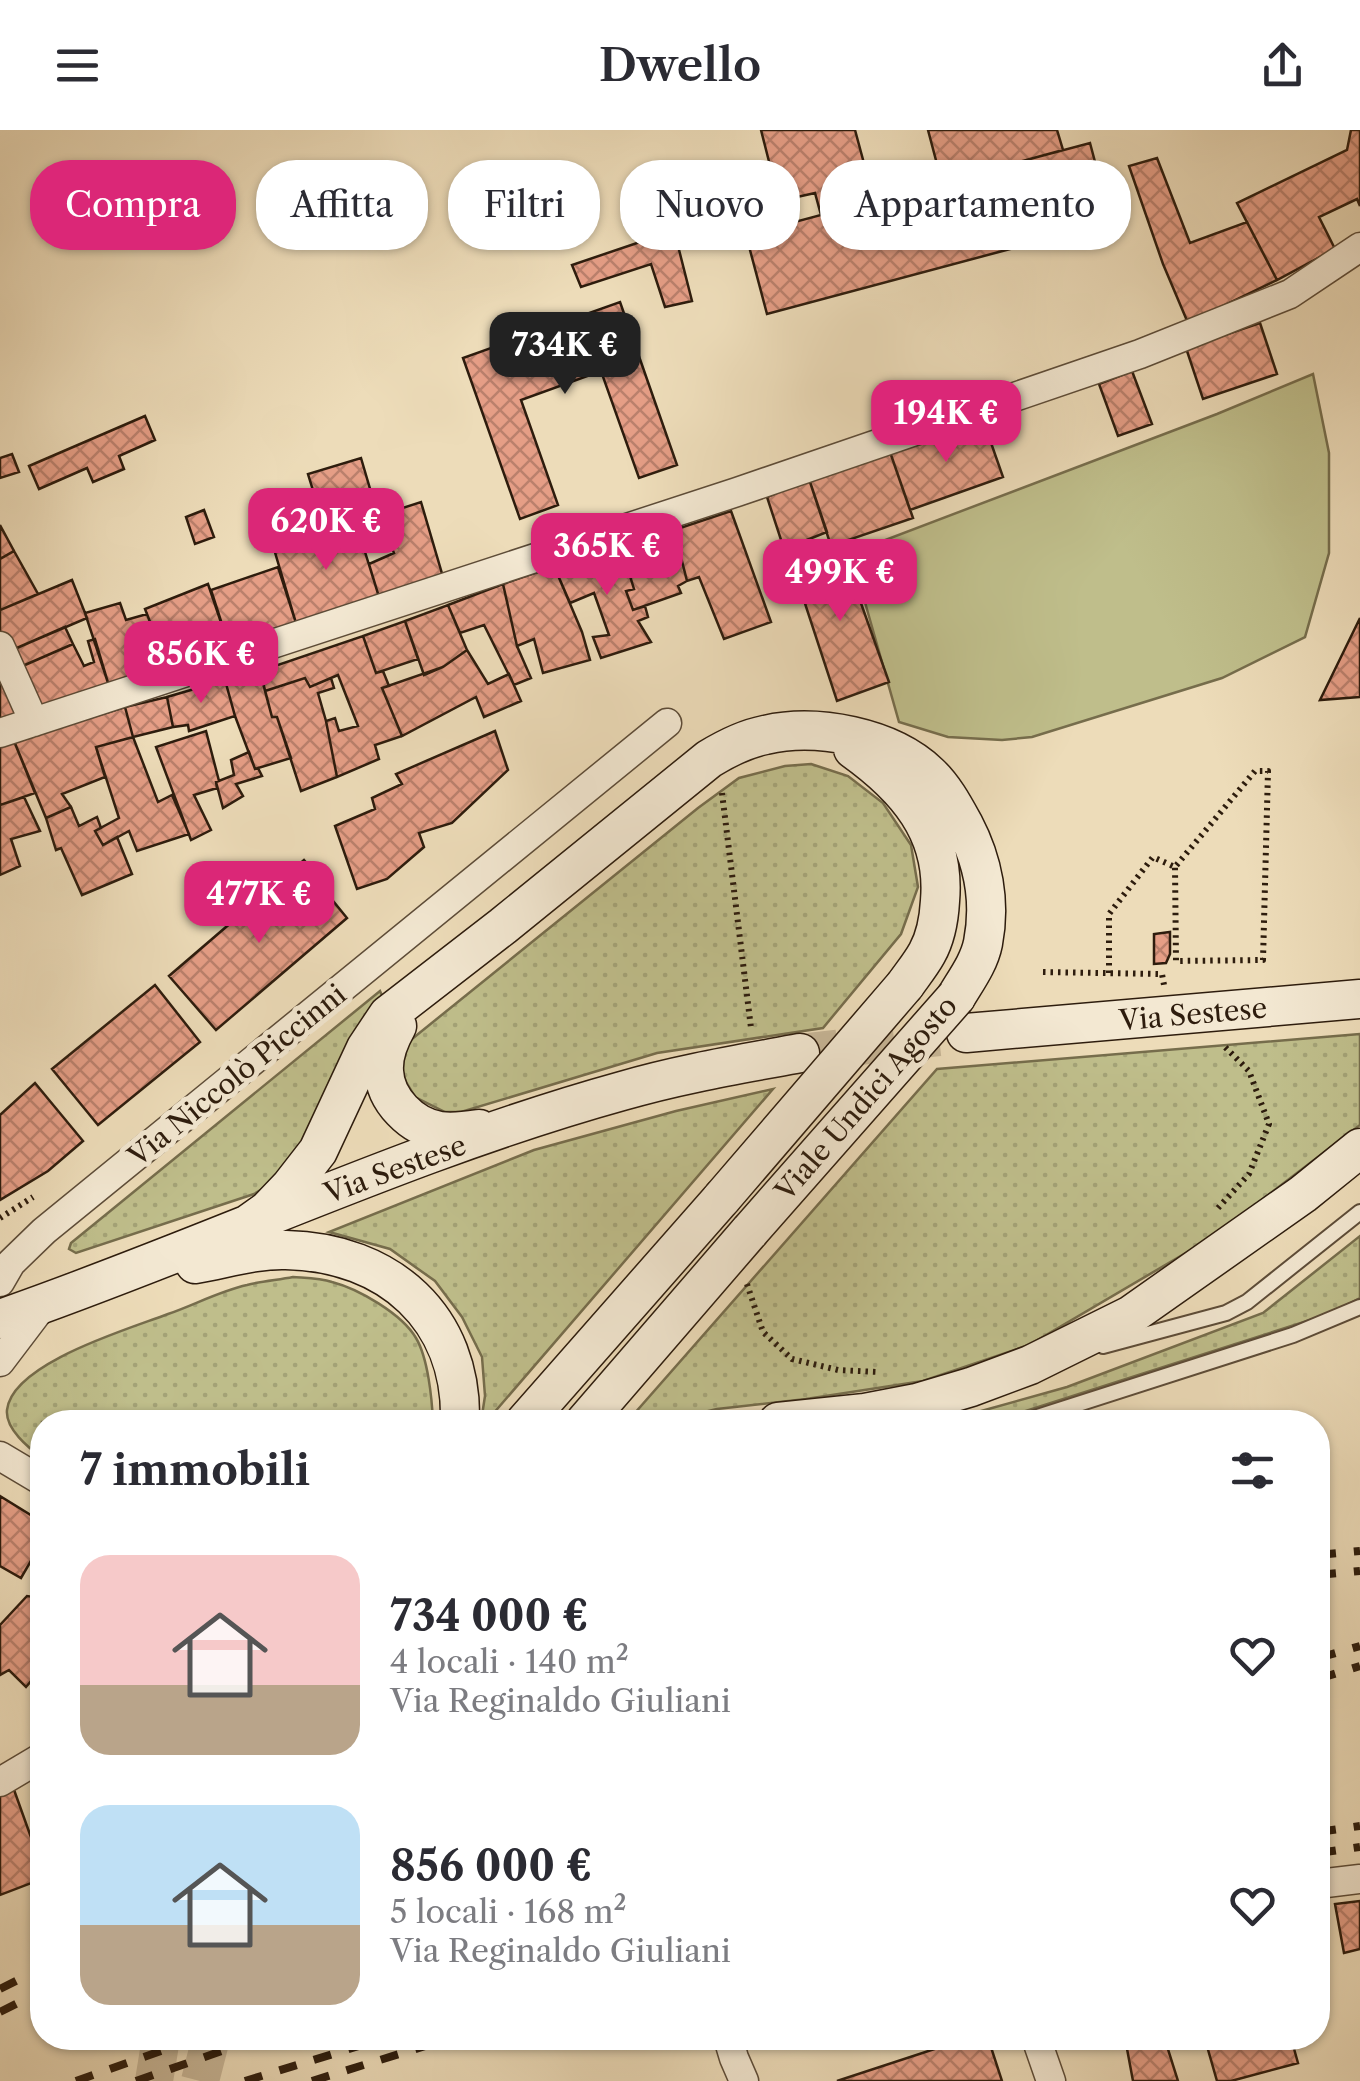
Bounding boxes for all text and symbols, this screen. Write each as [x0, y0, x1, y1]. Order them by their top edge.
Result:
text: Dwello [599, 37, 761, 93]
icon: menu [50, 38, 105, 93]
icon: share [1255, 38, 1310, 93]
chip: Compra [30, 160, 236, 250]
chip: Affitta [256, 160, 428, 250]
chip: Filtri [448, 160, 600, 250]
chip: Nuovo [620, 160, 800, 250]
chip: Appartamento [820, 160, 1131, 250]
pin: 734K € [484, 312, 646, 397]
text: 734K € [512, 325, 618, 364]
pin: 194K € [865, 380, 1027, 465]
text: 194K € [893, 393, 999, 432]
pin: 620K € [245, 488, 407, 573]
text: 620K € [270, 501, 382, 540]
pin: 365K € [526, 513, 688, 598]
text: 365K € [553, 526, 661, 565]
pin: 499K € [759, 539, 921, 624]
text: 499K € [785, 552, 895, 591]
pin: 856K € [120, 621, 282, 706]
text: 856K € [146, 634, 256, 673]
pin: 477K € [178, 861, 340, 946]
text: 477K € [206, 874, 312, 913]
street label: Via Niccolò Piccinni [121, 977, 353, 1174]
street label: Viale Undici Agosto [767, 989, 964, 1208]
street label: Via Sestese [1117, 991, 1268, 1037]
street label: Via Sestese [318, 1128, 471, 1211]
icon: filters [1225, 1443, 1280, 1498]
text: 7 immobili [80, 1444, 310, 1496]
text: 734 000 € [390, 1590, 589, 1642]
icon: home [160, 1595, 280, 1715]
icon: heart [1225, 1628, 1280, 1683]
text: 4 locali · 140 m² [390, 1642, 629, 1681]
text: Via Reginaldo Giuliani [390, 1681, 731, 1720]
text: 856 000 € [390, 1840, 592, 1892]
icon: home [160, 1845, 280, 1965]
icon: heart [1225, 1878, 1280, 1933]
text: 5 locali · 168 m² [390, 1892, 627, 1931]
text: Via Reginaldo Giuliani [390, 1931, 731, 1970]

